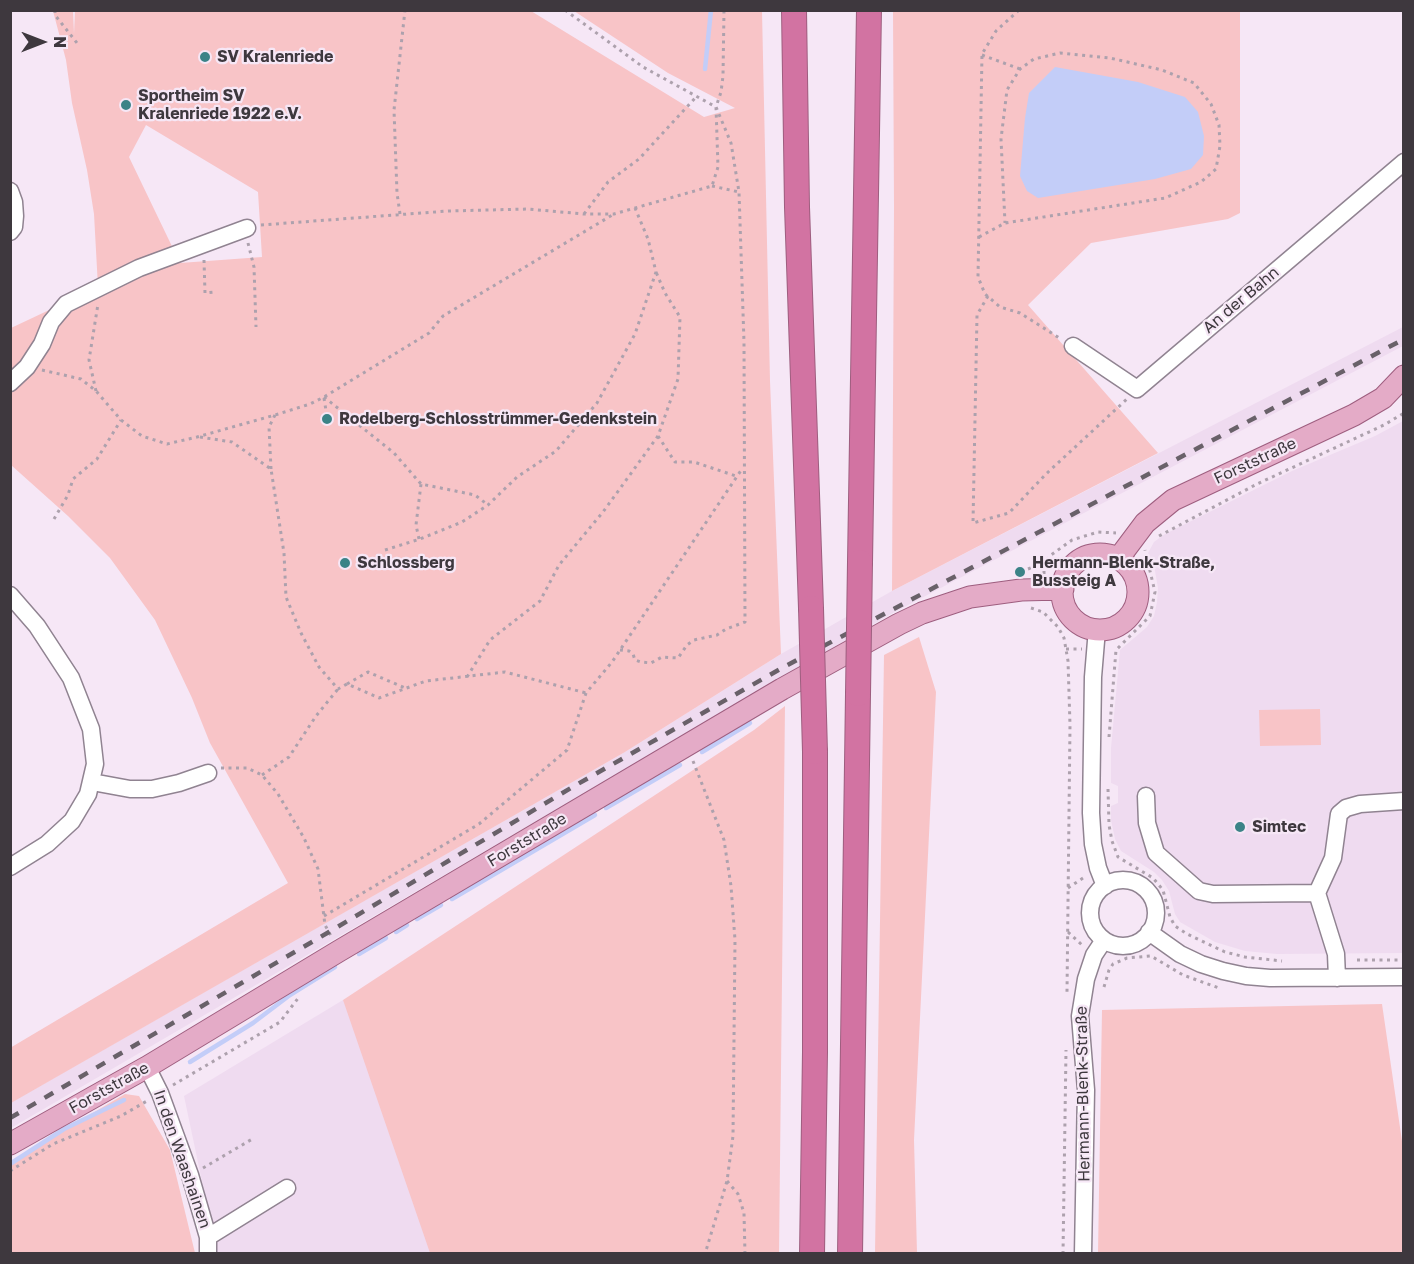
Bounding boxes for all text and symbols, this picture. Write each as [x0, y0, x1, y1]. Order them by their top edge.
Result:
north arrow [12, 12, 72, 72]
text: N [50, 36, 70, 48]
place label: SV Kralenriede [217, 47, 333, 67]
marker: SV Kralenriede [198, 50, 212, 64]
place label: Sportheim SV Kralenriede 1922 e.V. [138, 86, 302, 124]
marker: Sportheim SV Kralenriede 1922 e.V. [119, 98, 133, 112]
street label: An der Bahn [1199, 263, 1283, 337]
place label: Rodelberg-Schlosstrümmer-Gedenkstein [339, 409, 657, 429]
marker: Rodelberg-Schlosstrümmer-Gedenkstein [320, 412, 334, 426]
street label: Forststraße [1211, 434, 1299, 488]
place label: Schlossberg [357, 553, 455, 573]
place label: Hermann-Blenk-Straße, Bussteig A [1032, 553, 1215, 591]
marker: Schlossberg [338, 556, 352, 570]
marker: Hermann-Blenk-Straße, Bussteig A [1013, 565, 1027, 579]
street label: Forststraße [484, 809, 570, 871]
place label: Simtec [1252, 817, 1306, 837]
marker: Simtec [1233, 820, 1247, 834]
street label: Hermann-Blenk-Straße [1072, 1006, 1094, 1182]
street label: Forststraße [66, 1058, 152, 1118]
street label: In den Waashainen [149, 1087, 215, 1231]

